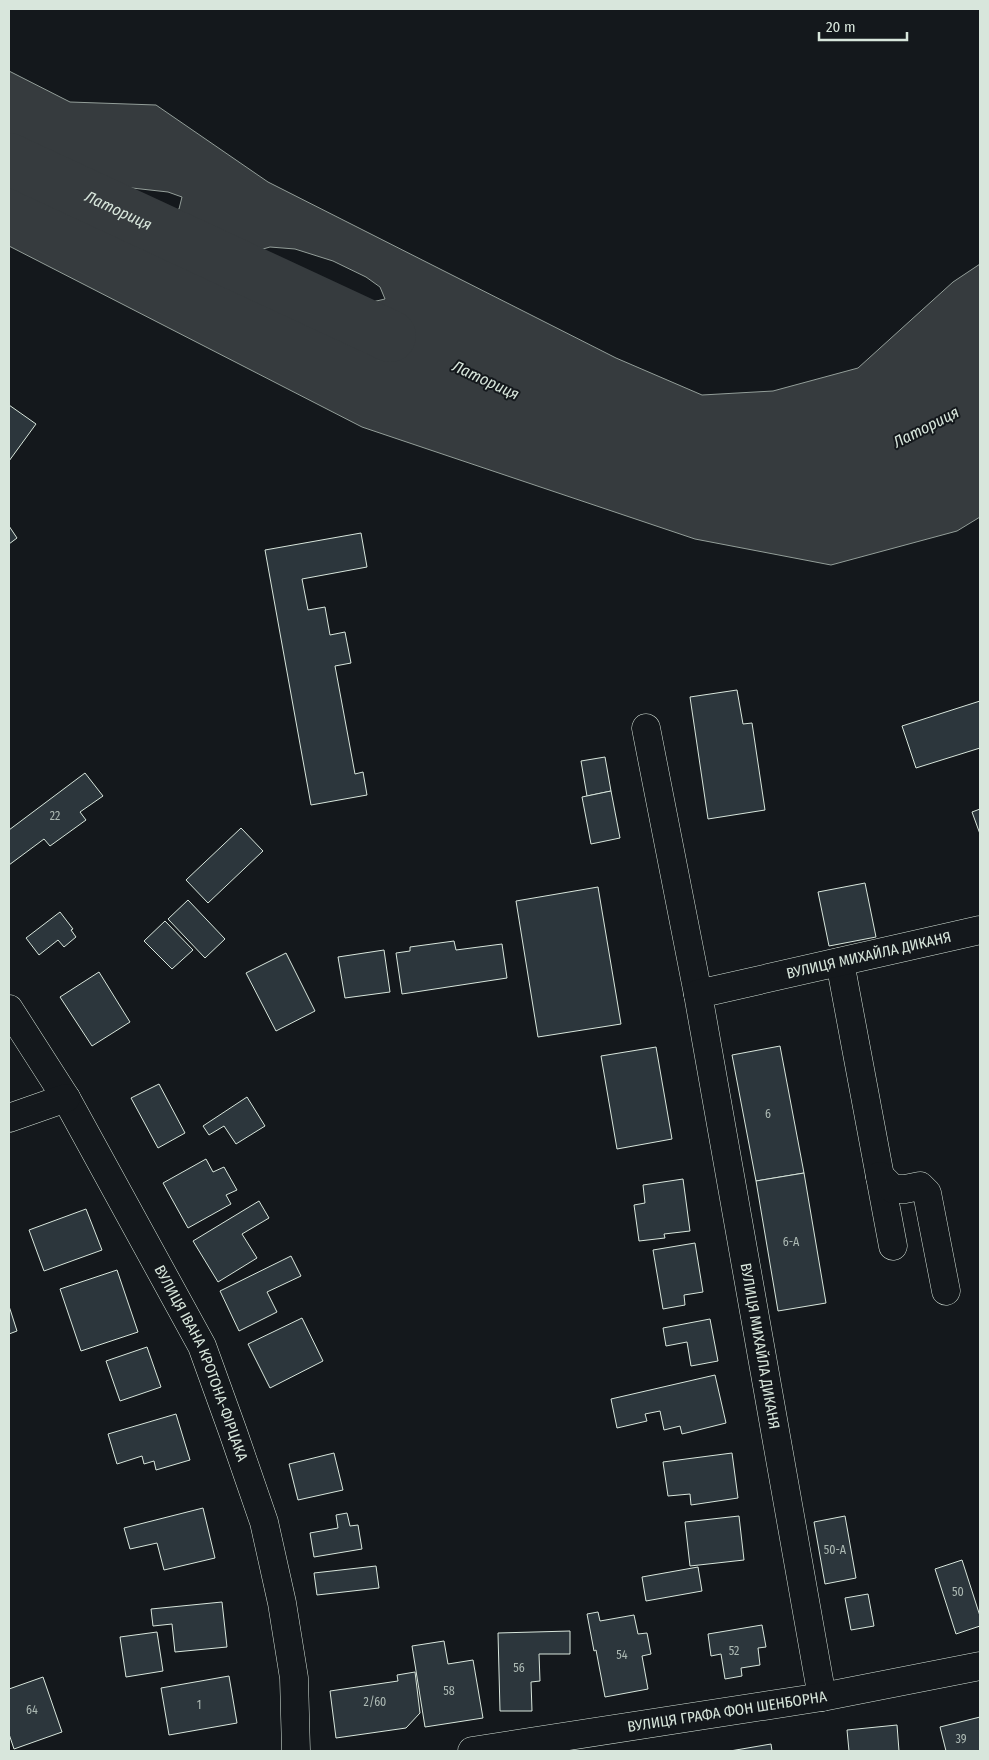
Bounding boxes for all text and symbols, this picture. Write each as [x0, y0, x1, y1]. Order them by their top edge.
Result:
scale bar [819, 10, 906, 42]
text: 20 m [826, 18, 856, 36]
water label: Латориця [81, 186, 155, 234]
water label: Латориця [449, 356, 522, 404]
water label: Латориця [889, 402, 962, 452]
house number: 22 [50, 809, 60, 823]
street label: ВУЛИЦЯ МИХАЙЛА ДИКАНЯ [785, 928, 953, 983]
house number: 6 [765, 1107, 771, 1121]
house number: 6-А [783, 1235, 800, 1249]
street label: ВУЛИЦЯ МИХАЙЛА ДИКАНЯ [737, 1261, 783, 1431]
street label: ВУЛИЦЯ ІВАНА КРОТОНА-ФІРЦАКА [150, 1262, 251, 1464]
house number: 50-А [824, 1543, 847, 1557]
house number: 50 [952, 1585, 964, 1599]
house number: 52 [729, 1644, 739, 1658]
house number: 54 [616, 1648, 628, 1662]
house number: 56 [513, 1661, 525, 1675]
house number: 58 [443, 1684, 455, 1698]
street label: ВУЛИЦЯ ГРАФА ФОН ШЕНБОРНА [626, 1687, 828, 1736]
house number: 2/60 [364, 1695, 386, 1709]
house number: 1 [197, 1698, 201, 1712]
house number: 64 [26, 1703, 38, 1717]
house number: 39 [955, 1732, 967, 1746]

